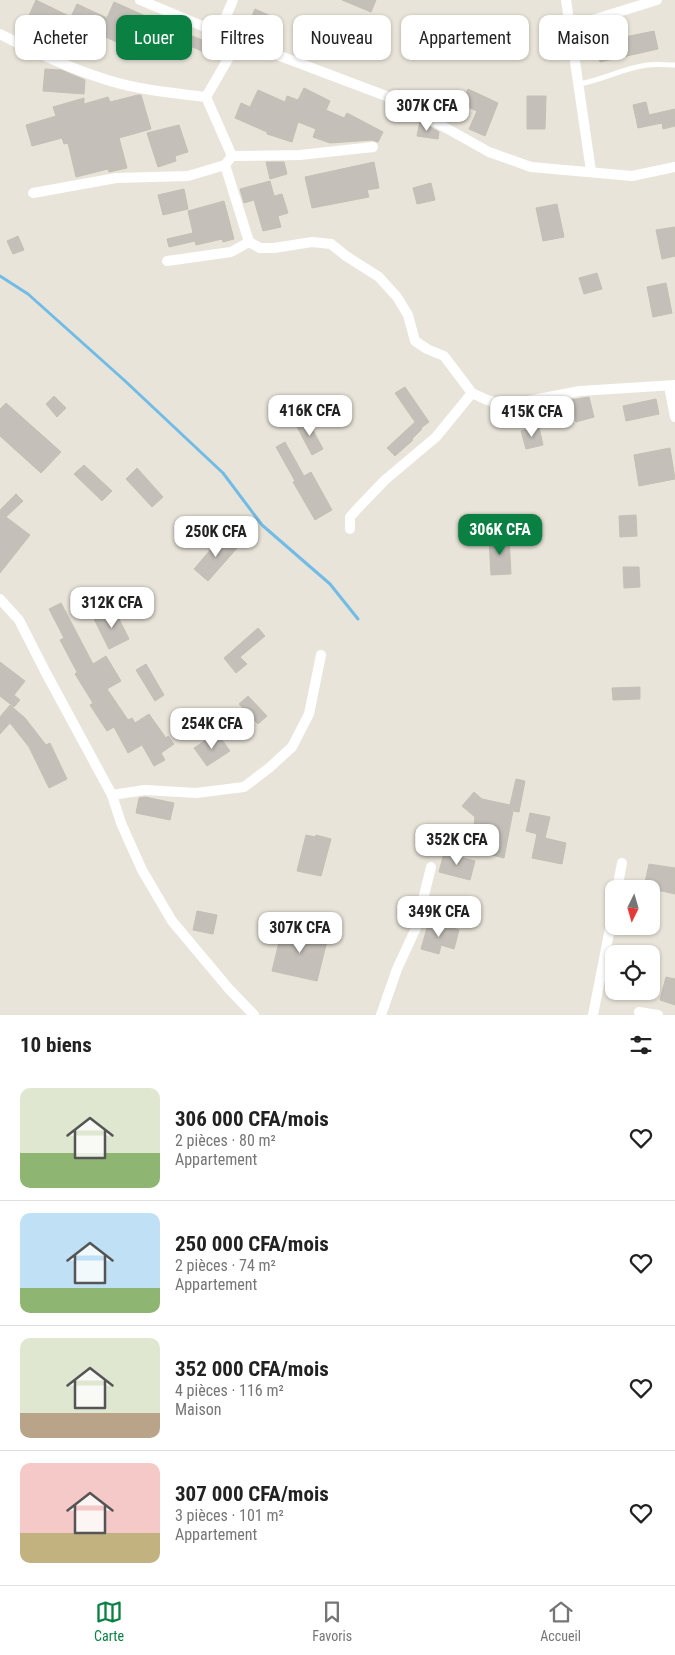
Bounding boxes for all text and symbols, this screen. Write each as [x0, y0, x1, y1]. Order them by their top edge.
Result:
chip: Acheter [15, 15, 106, 60]
chip: Louer [116, 15, 192, 60]
chip: Filtres [202, 15, 283, 60]
chip: Nouveau [293, 15, 391, 60]
chip: Appartement [401, 15, 529, 60]
chip: Maison [539, 15, 628, 60]
pin: 307K CFA [375, 90, 479, 132]
text: 307K CFA [396, 96, 458, 115]
pin: 416K CFA [258, 394, 362, 437]
pin: 415K CFA [480, 396, 584, 438]
text: 416K CFA [279, 401, 341, 420]
text: 415K CFA [501, 402, 563, 421]
pin: 306K CFA [448, 514, 552, 556]
pin: 250K CFA [164, 516, 268, 558]
text: 306K CFA [469, 520, 531, 539]
text: 250K CFA [185, 522, 247, 541]
pin: 312K CFA [60, 586, 164, 629]
text: 312K CFA [81, 593, 143, 612]
pin: 254K CFA [160, 708, 264, 750]
text: 254K CFA [181, 714, 243, 733]
pin: 352K CFA [405, 824, 509, 866]
text: 352K CFA [426, 830, 488, 849]
north arrow [605, 880, 660, 935]
map controls [605, 880, 660, 1000]
pin: 349K CFA [387, 896, 491, 938]
text: 349K CFA [408, 902, 470, 921]
pin: 307K CFA [248, 912, 352, 954]
text: 307K CFA [269, 918, 331, 937]
button: locate [605, 945, 660, 1000]
icon: filters [627, 1031, 655, 1059]
text: 10 biens [20, 1033, 92, 1057]
text: 306 000 CFA/mois [175, 1107, 329, 1131]
icon: home [60, 1108, 120, 1168]
icon: heart [627, 1124, 655, 1152]
text: 2 pièces · 80 m² [175, 1131, 276, 1150]
text: Appartement [175, 1150, 257, 1169]
text: 250 000 CFA/mois [175, 1232, 329, 1256]
icon: home [60, 1233, 120, 1293]
icon: heart [627, 1249, 655, 1277]
text: 2 pièces · 74 m² [175, 1256, 276, 1275]
text: Appartement [175, 1275, 257, 1294]
text: 352 000 CFA/mois [175, 1357, 329, 1381]
icon: home [60, 1358, 120, 1418]
icon: heart [627, 1374, 655, 1402]
text: 4 pièces · 116 m² [175, 1381, 284, 1400]
text: Maison [175, 1400, 222, 1419]
text: 307 000 CFA/mois [175, 1482, 329, 1506]
icon: home [60, 1483, 120, 1543]
icon: heart [627, 1499, 655, 1527]
text: 3 pièces · 101 m² [175, 1506, 284, 1525]
text: Appartement [175, 1525, 257, 1544]
tab: Carte [94, 1598, 124, 1644]
tab: Favoris [312, 1598, 352, 1644]
tab: Accueil [540, 1598, 581, 1644]

